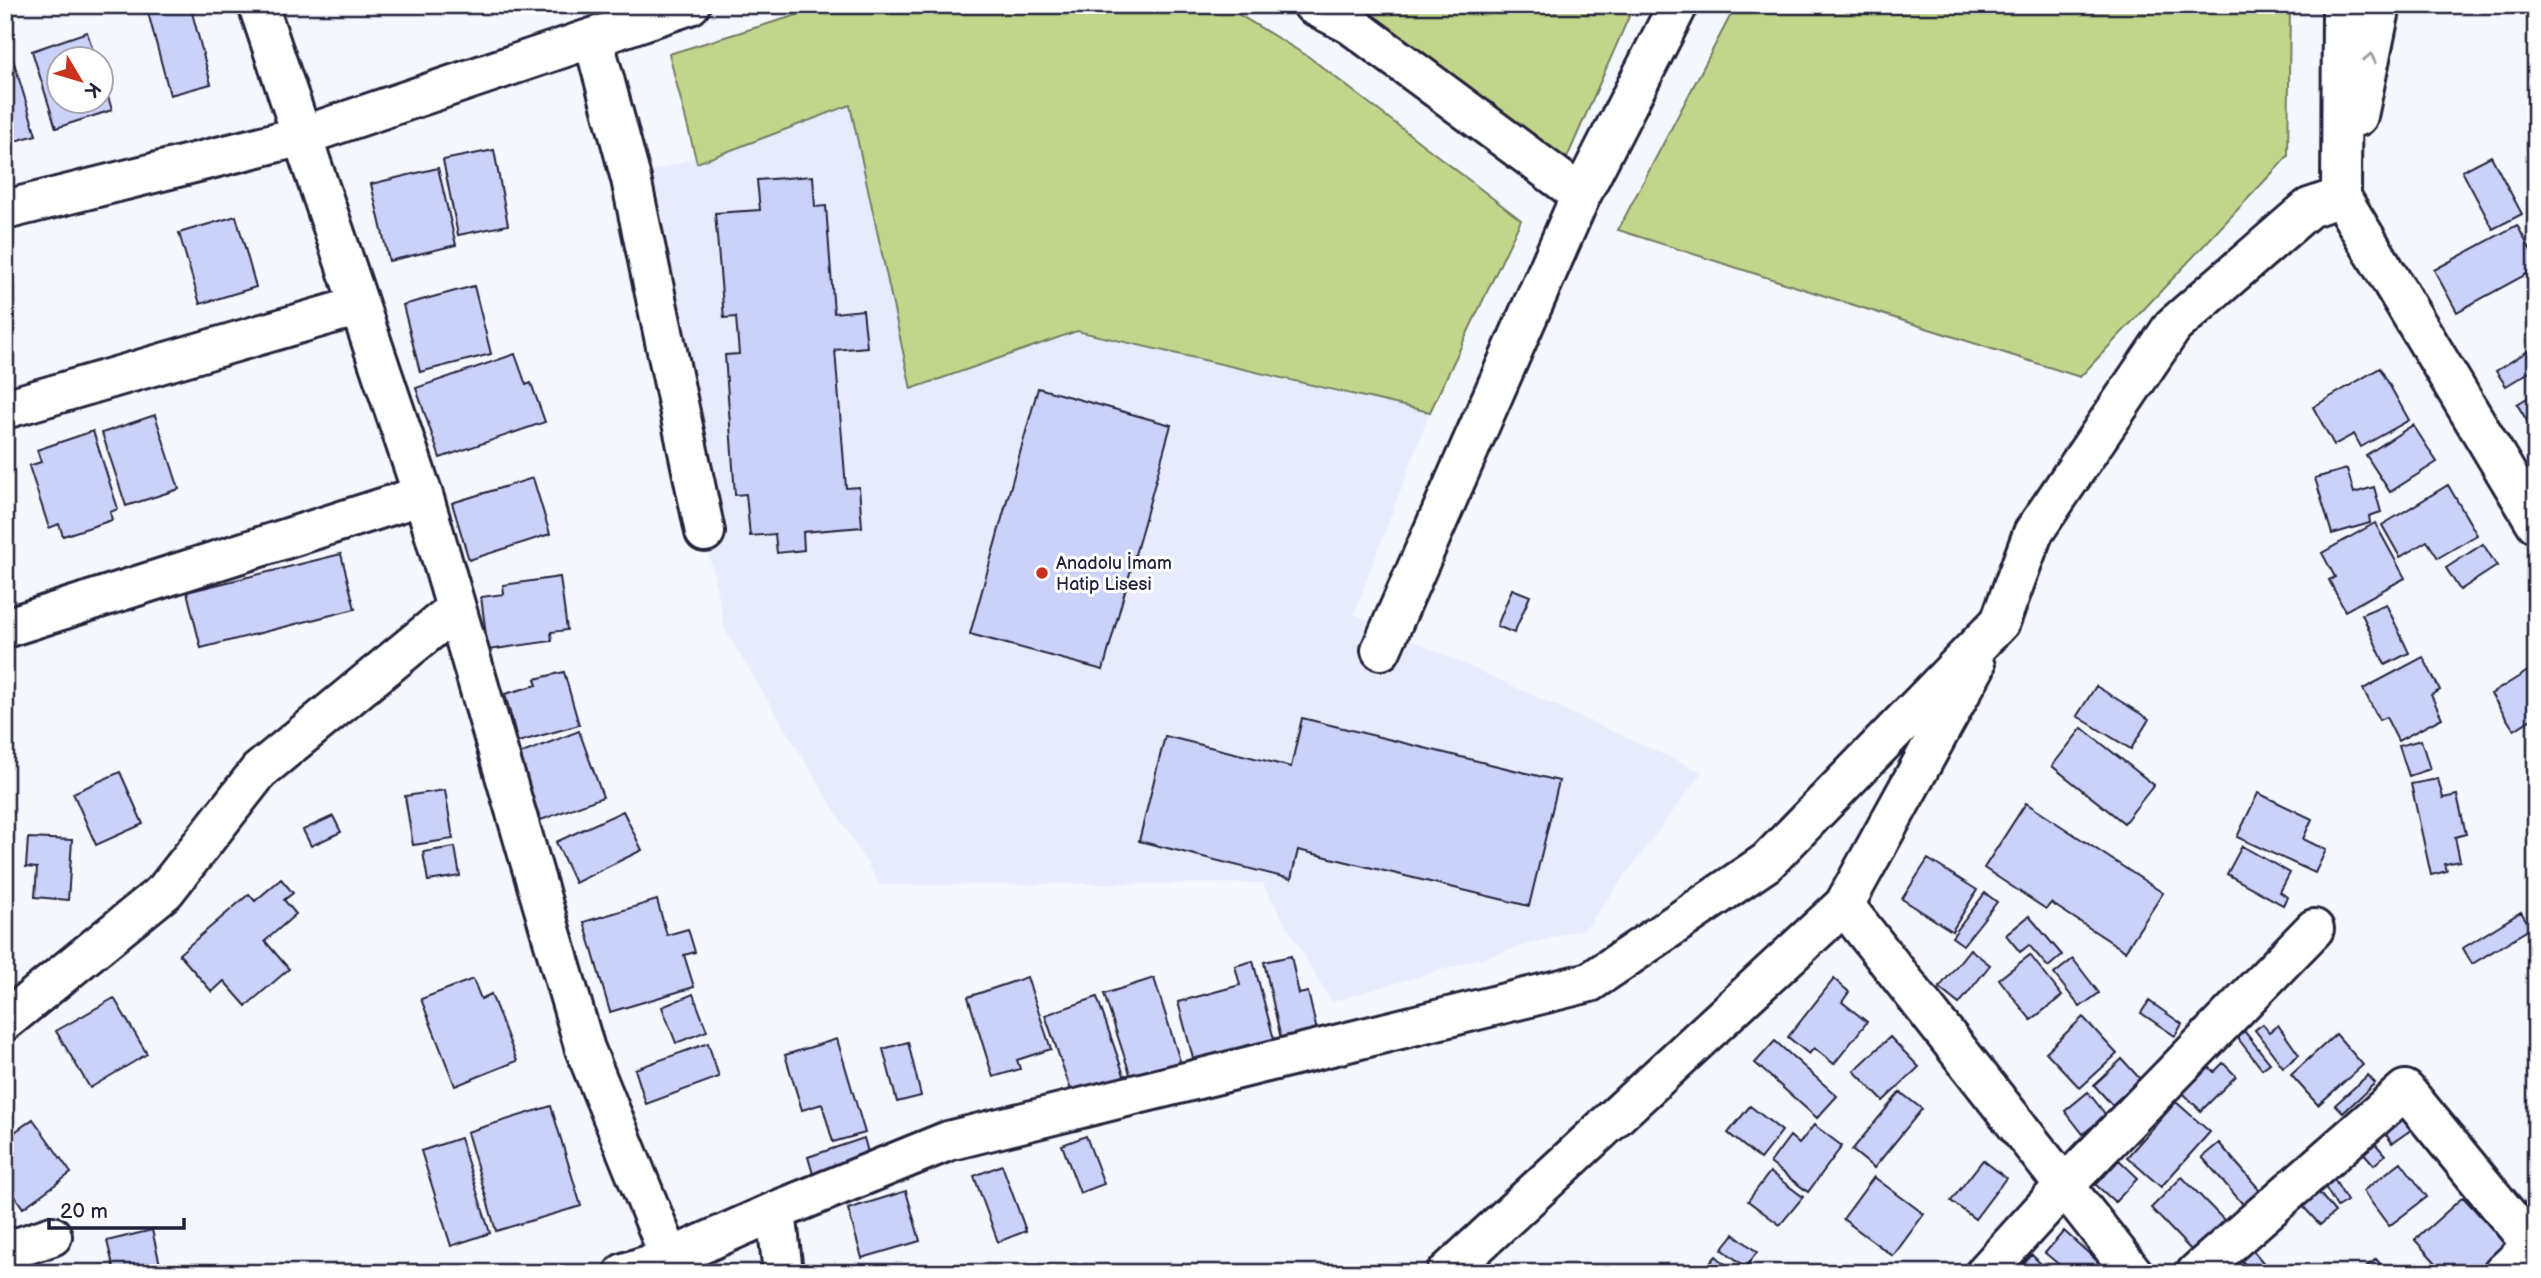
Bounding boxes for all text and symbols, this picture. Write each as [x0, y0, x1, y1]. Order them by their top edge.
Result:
north arrow [46, 46, 116, 116]
one-way arrow [2362, 52, 2377, 64]
text: K [79, 77, 105, 102]
place label: Anadolu İmam Hatip Lisesi [1056, 552, 1172, 595]
marker: Anadolu İmam Hatip Lisesi [1034, 565, 1050, 581]
scale bar [49, 1187, 184, 1231]
text: 20 m [60, 1199, 108, 1224]

